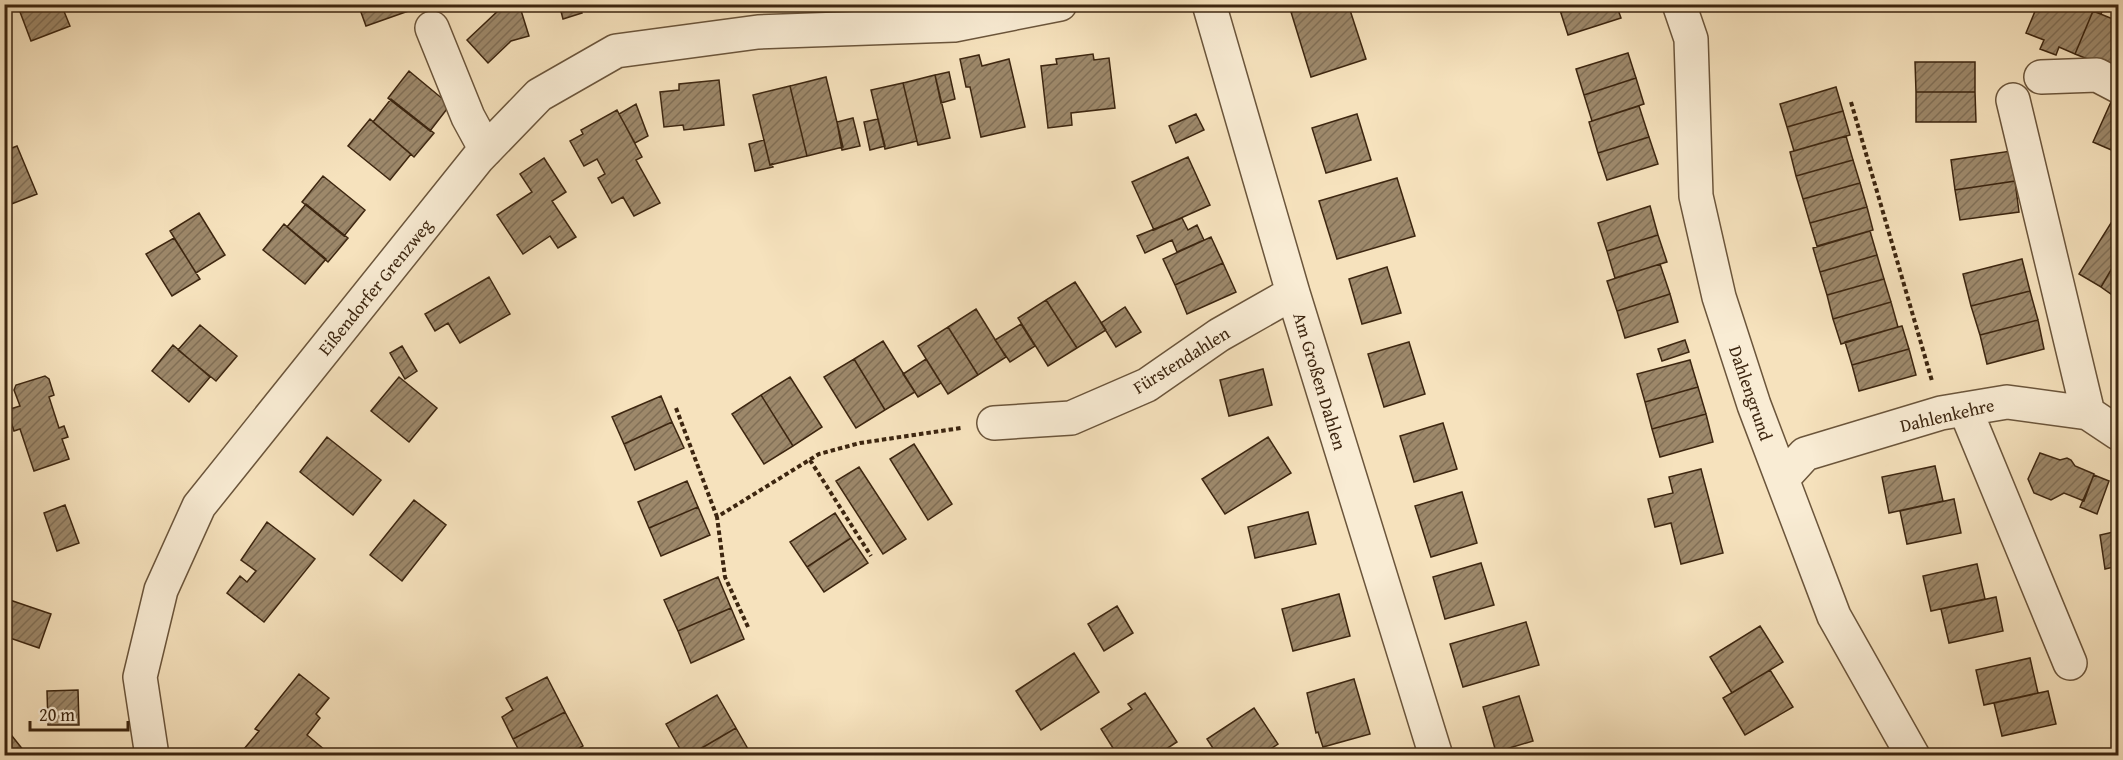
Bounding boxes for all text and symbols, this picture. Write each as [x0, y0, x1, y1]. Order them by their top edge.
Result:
street label: Eißendorfer Grenzweg [311, 213, 439, 361]
street label: Am Großen Dahlen [1286, 309, 1354, 453]
street label: Fürstendahlen [1127, 319, 1235, 401]
street label: Dahlengrund [1722, 342, 1780, 445]
street label: Dahlenkehre [1897, 391, 1997, 439]
scale bar [30, 694, 128, 732]
text: 20 m [39, 701, 75, 728]

